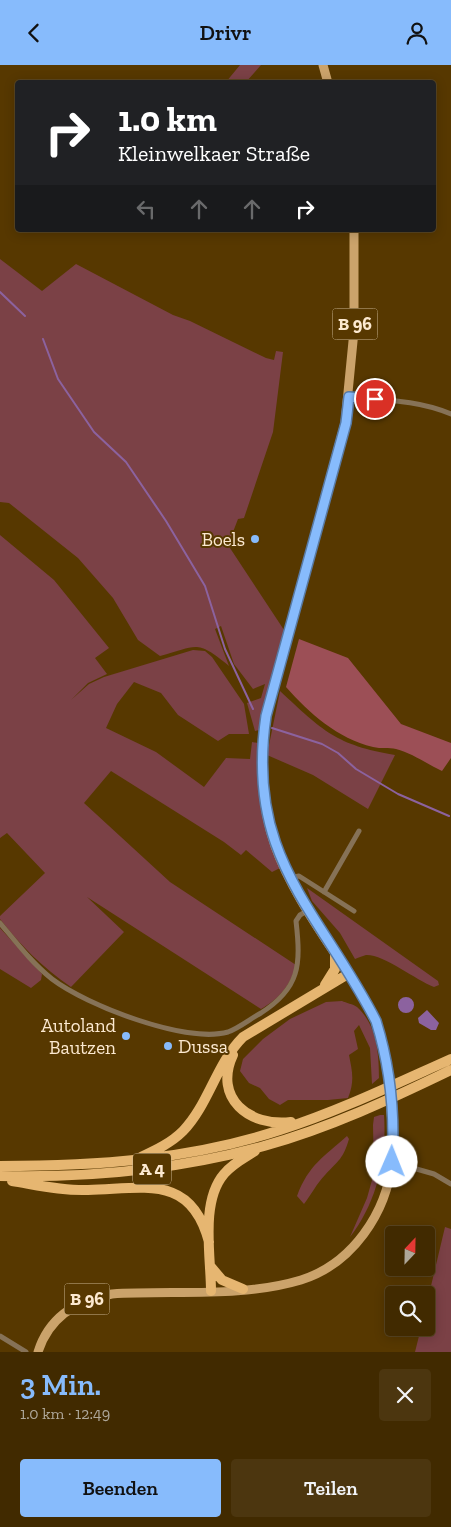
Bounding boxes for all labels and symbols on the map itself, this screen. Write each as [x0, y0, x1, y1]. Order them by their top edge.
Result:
road number: B 96 [332, 308, 378, 339]
pin [354, 378, 396, 420]
place label: Boels [201, 528, 245, 551]
marker: Boels [249, 533, 261, 545]
place label: Autoland Bautzen [41, 1014, 117, 1059]
marker: Autoland Bautzen [120, 1030, 132, 1042]
place label: Dussa [178, 1035, 228, 1058]
marker: Dussa [162, 1040, 174, 1052]
position arrow [365, 1135, 417, 1187]
road number: A 4 [133, 1153, 171, 1185]
north arrow [385, 1226, 435, 1276]
road number: B 96 [64, 1283, 110, 1315]

